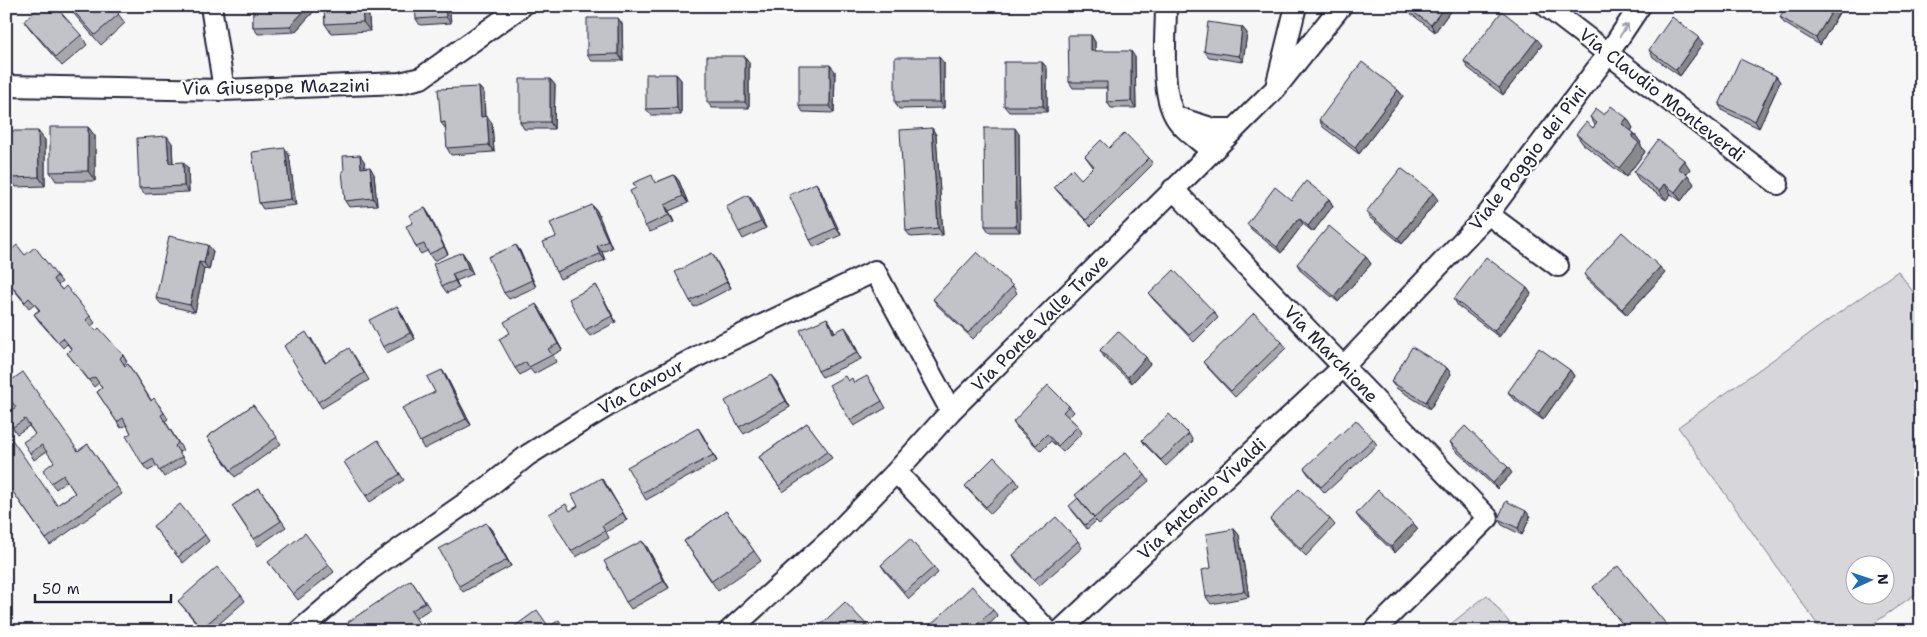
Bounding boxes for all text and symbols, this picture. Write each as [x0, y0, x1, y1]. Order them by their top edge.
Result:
street label: Via Claudio Monteverdi [1574, 23, 1750, 167]
one-way arrow [1619, 23, 1629, 37]
street label: Via Giuseppe Mazzini [182, 73, 370, 101]
street label: Viale Poggio dei Pini [1464, 81, 1592, 235]
street label: Via Ponte Valle Trave [966, 249, 1114, 397]
street label: Via Marchione [1278, 300, 1384, 408]
street label: Via Cavour [594, 354, 688, 420]
street label: Via Antonio Vivaldi [1132, 433, 1272, 565]
north arrow [1844, 554, 1894, 604]
scale bar [35, 572, 171, 604]
text: N [1874, 573, 1892, 585]
text: 50 m [42, 579, 80, 599]

